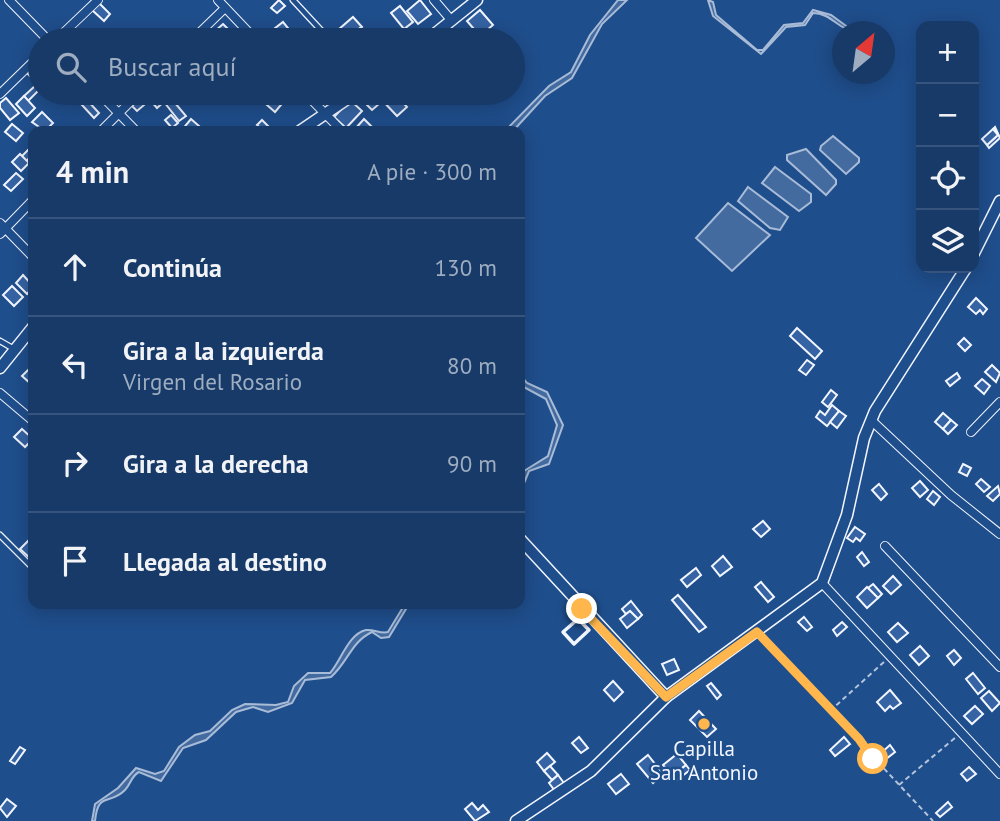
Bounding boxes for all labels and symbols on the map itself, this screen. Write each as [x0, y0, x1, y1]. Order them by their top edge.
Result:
north arrow [832, 21, 895, 84]
route end [566, 593, 597, 624]
marker: Capilla San Antonio [696, 716, 712, 732]
place label: Capilla San Antonio [650, 735, 758, 786]
route start [857, 743, 888, 774]

